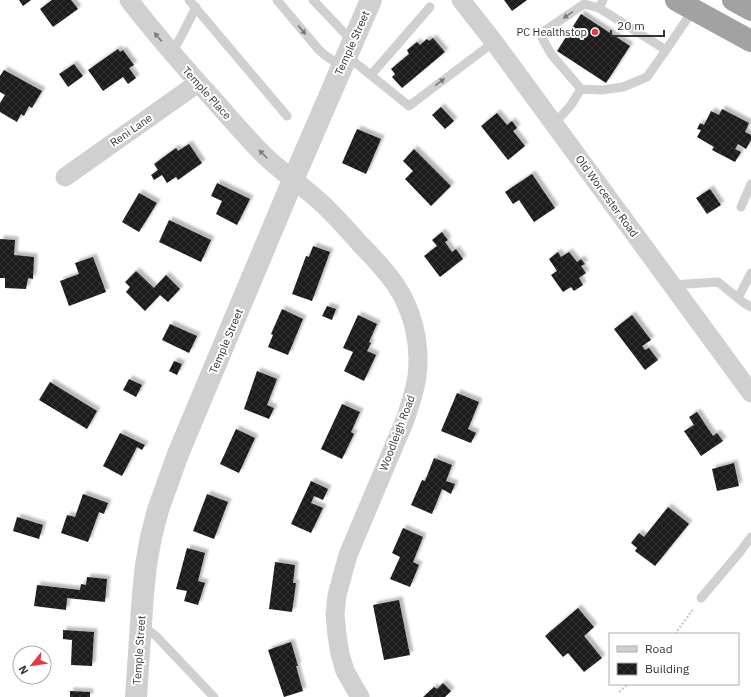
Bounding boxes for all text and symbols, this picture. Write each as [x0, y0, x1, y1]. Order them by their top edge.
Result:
street label: Temple Street [331, 8, 373, 78]
one-way arrow [563, 11, 574, 19]
scale bar [611, 12, 664, 38]
text: 20 m [617, 18, 645, 33]
one-way arrow [297, 25, 306, 35]
place label: PC Healthstop [517, 25, 587, 39]
marker: PC Healthstop [590, 27, 600, 37]
one-way arrow [153, 31, 162, 42]
street label: Temple Place [180, 64, 234, 122]
one-way arrow [434, 78, 445, 86]
street label: Reni Lane [107, 110, 155, 150]
one-way arrow [258, 149, 268, 159]
street label: Old Worcester Road [573, 152, 641, 240]
street label: Temple Street [206, 306, 246, 376]
street label: Woodleigh Road [376, 393, 418, 473]
street label: Temple Street [130, 615, 148, 685]
legend [609, 633, 739, 685]
text: Road [645, 641, 673, 656]
north arrow [12, 645, 52, 685]
text: Building [645, 661, 690, 676]
text: N [15, 663, 31, 677]

